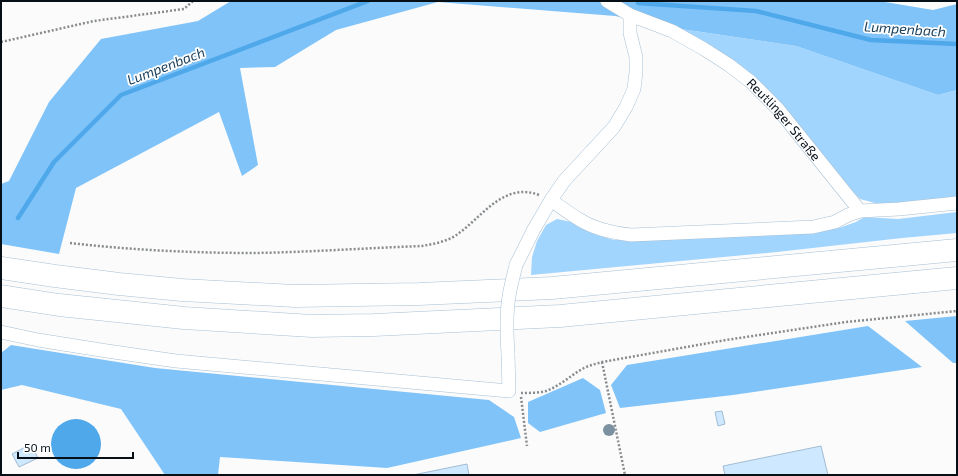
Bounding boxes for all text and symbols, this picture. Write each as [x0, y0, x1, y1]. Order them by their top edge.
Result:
water label: Lumpenbach [864, 17, 946, 40]
water label: Lumpenbach [125, 43, 207, 88]
street label: Reutlinger Straße [744, 75, 824, 164]
scale bar [18, 434, 133, 460]
text: 50 m [24, 440, 51, 454]

